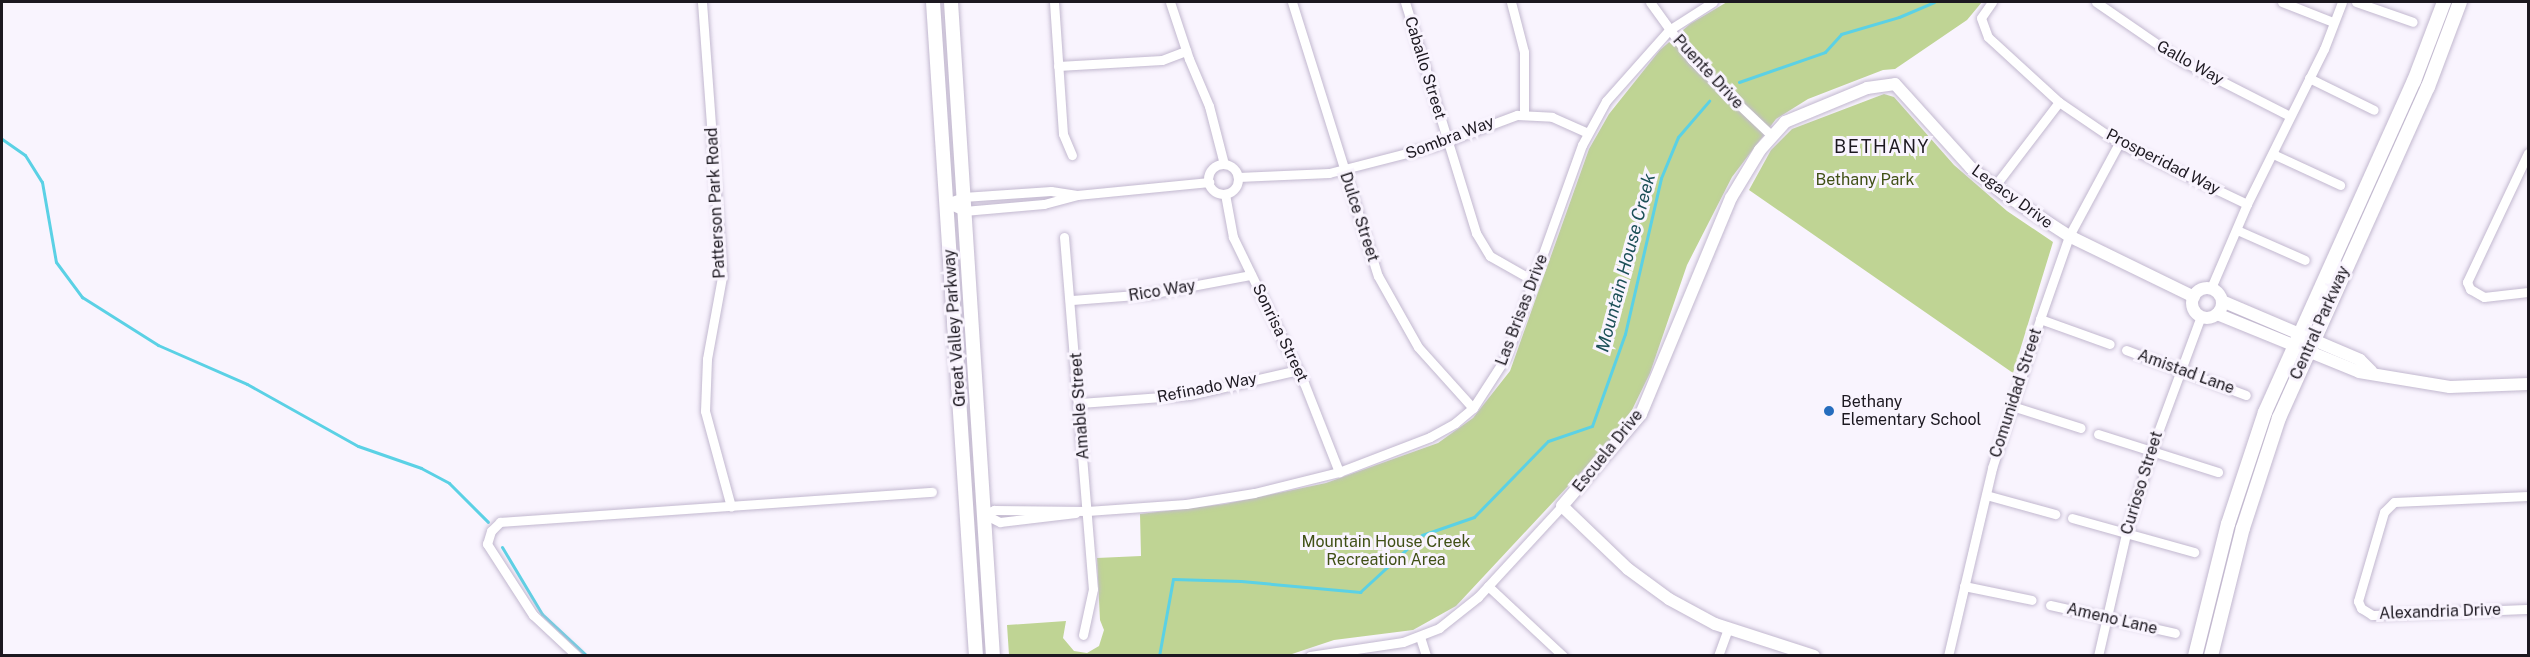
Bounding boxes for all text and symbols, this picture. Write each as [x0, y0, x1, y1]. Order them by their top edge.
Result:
street label: Caballo Street [1400, 14, 1450, 122]
street label: Puente Drive [1669, 31, 1747, 113]
street label: Gallo Way [2153, 37, 2227, 89]
street label: Sombra Way [1403, 112, 1497, 164]
street label: Prosperidad Way [2103, 125, 2223, 199]
street label: Patterson Park Road [702, 127, 730, 279]
district label: BETHANY [1834, 136, 1930, 158]
street label: Legacy Drive [1968, 161, 2056, 233]
street label: Dulce Street [1335, 170, 1383, 264]
park label: Bethany Park [1815, 170, 1915, 190]
water label: Mountain House Creek [1592, 171, 1660, 355]
street label: Great Valley Parkway [940, 248, 970, 408]
street label: Las Brisas Drive [1492, 252, 1552, 368]
street label: Central Parkway [2286, 263, 2354, 383]
street label: Rico Way [1127, 276, 1197, 306]
street label: Sonrisa Street [1248, 281, 1312, 385]
street label: Comunidad Street [1986, 326, 2046, 460]
street label: Amistad Lane [2135, 346, 2237, 398]
street label: Amable Street [1067, 352, 1093, 460]
street label: Refinado Way [1155, 369, 1259, 407]
place label: Bethany Elementary School [1841, 392, 1981, 430]
marker: Bethany Elementary School [1822, 404, 1836, 418]
street label: Escuela Drive [1569, 406, 1647, 496]
street label: Curioso Street [2117, 429, 2167, 537]
park label: Mountain House Creek Recreation Area [1301, 532, 1471, 570]
street label: Ameno Lane [2065, 599, 2159, 639]
street label: Alexandria Drive [2379, 600, 2501, 624]

